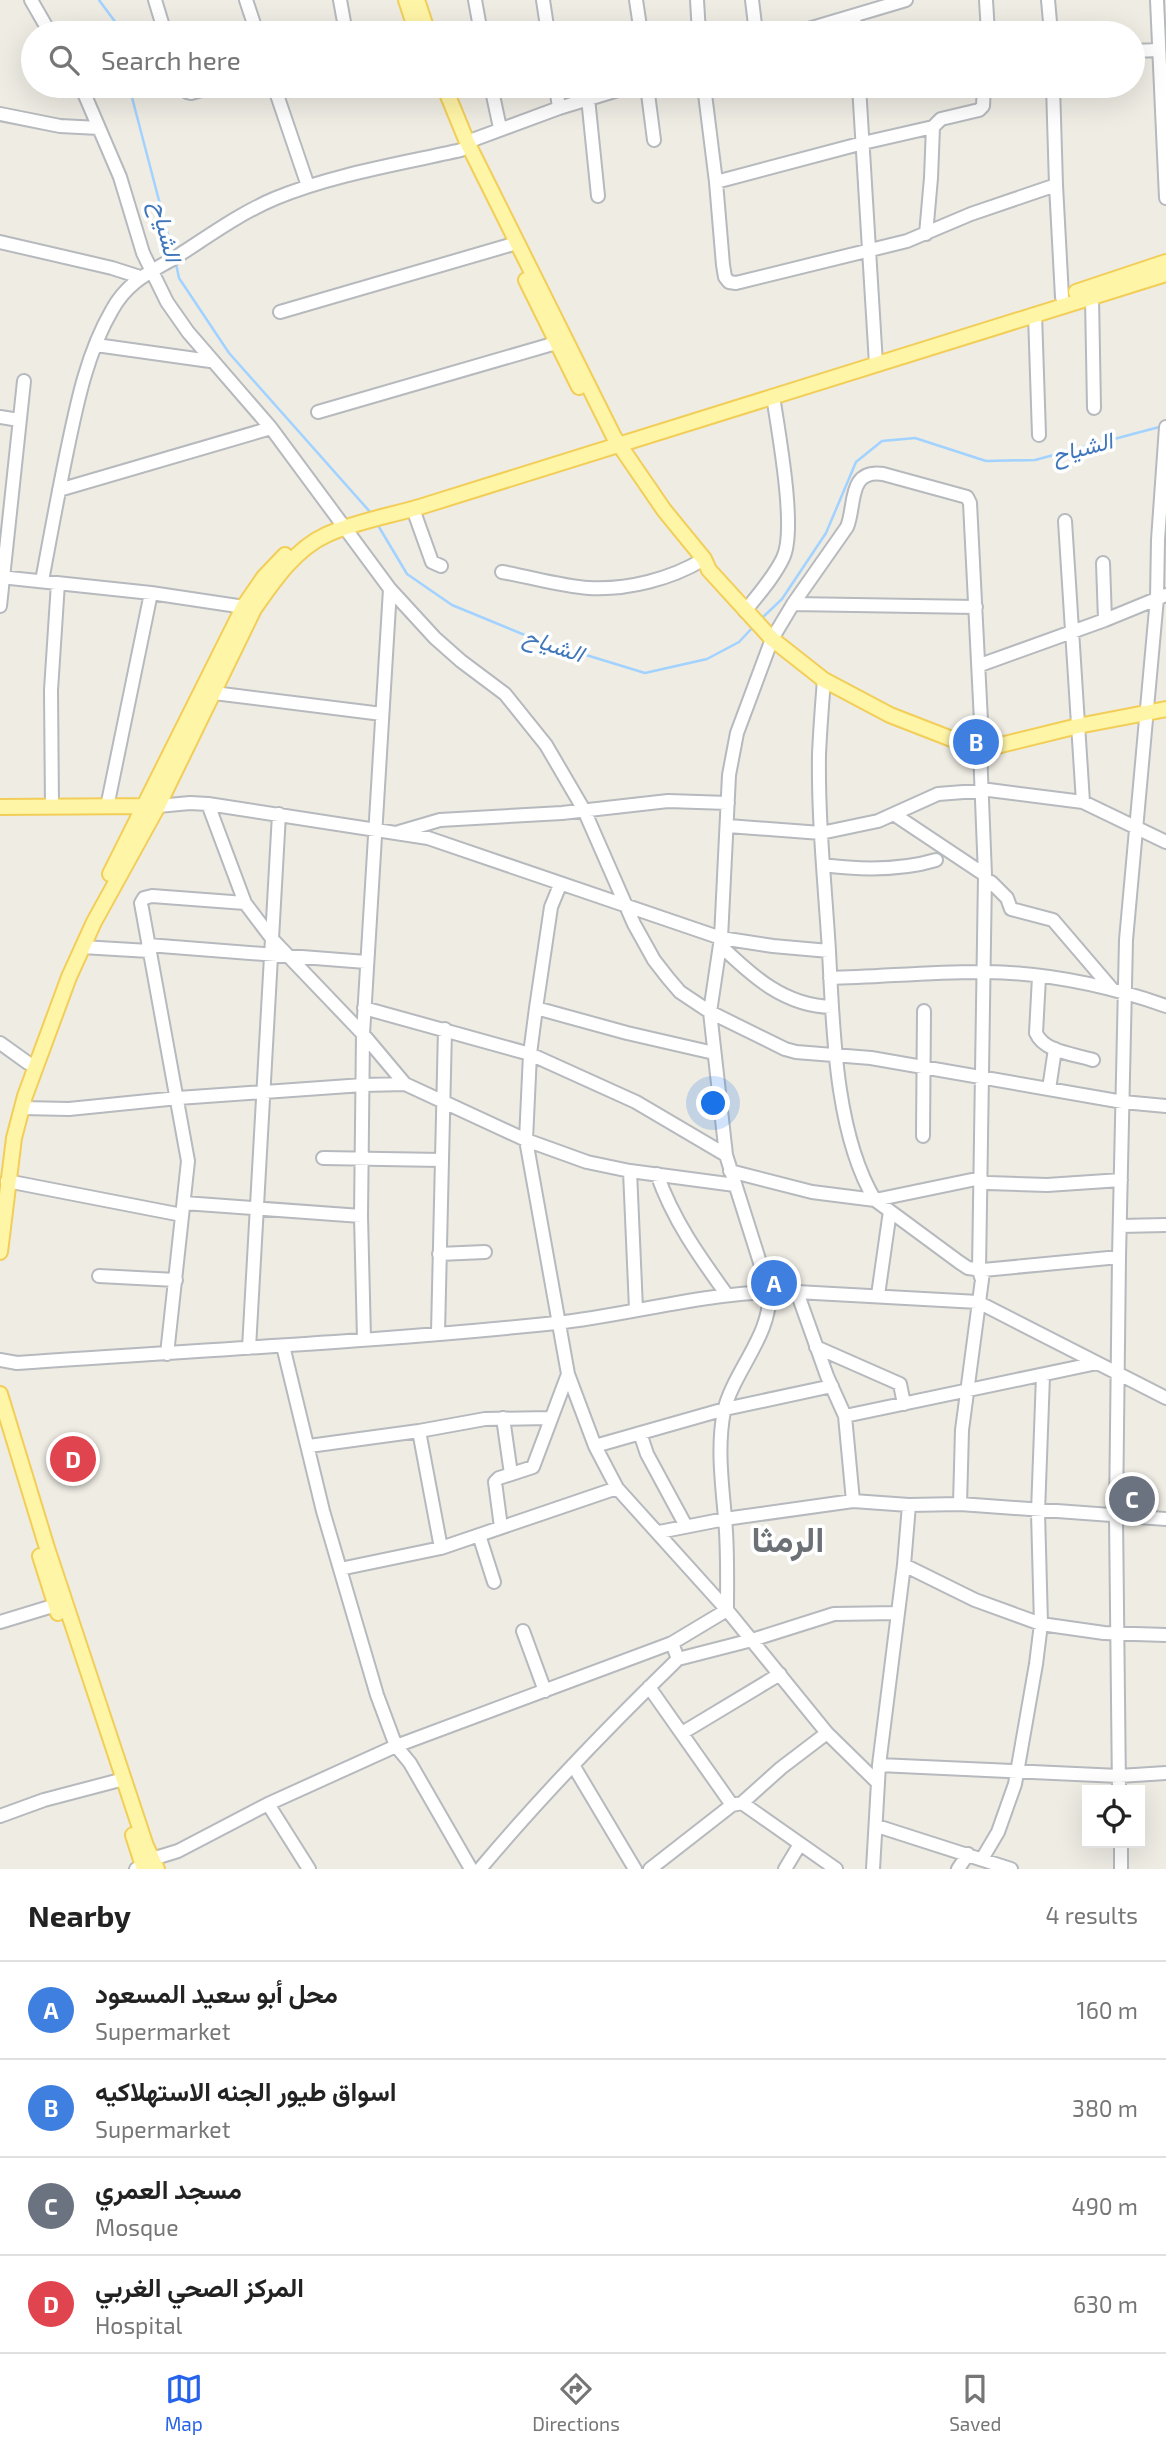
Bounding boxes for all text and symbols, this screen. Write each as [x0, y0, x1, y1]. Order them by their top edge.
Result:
search box [21, 21, 1145, 98]
icon: search [45, 41, 83, 79]
text: Search here [101, 44, 241, 75]
water label: الشياح [143, 198, 189, 267]
water label: الشياح [1049, 425, 1118, 471]
water label: الشياح [520, 621, 590, 671]
pin: B [953, 716, 999, 768]
your location [696, 1086, 730, 1120]
pin: A [751, 1257, 797, 1309]
pin: D [50, 1433, 96, 1485]
pin: C [1109, 1473, 1155, 1525]
district label: الرمثا [752, 1517, 824, 1562]
map controls [1082, 1785, 1145, 1848]
button: locate [1082, 1785, 1145, 1848]
text: Nearby [28, 1897, 131, 1933]
text: 4 results [1046, 1901, 1138, 1929]
text: محل أبو سعيد المسعود [95, 1977, 338, 2008]
text: A [43, 1996, 59, 2024]
text: 160 m [1077, 1996, 1138, 2024]
text: Supermarket [95, 2017, 230, 2045]
text: اسواق طيور الجنه الاستهلاكيه [95, 2075, 397, 2106]
text: B [44, 2094, 58, 2122]
text: 380 m [1072, 2094, 1138, 2122]
text: Supermarket [95, 2115, 230, 2143]
text: مسجد العمري [95, 2173, 242, 2204]
text: C [44, 2192, 58, 2220]
text: 490 m [1072, 2192, 1138, 2220]
text: Mosque [95, 2213, 179, 2241]
text: المركز الصحي الغربي [95, 2271, 304, 2302]
text: D [43, 2290, 59, 2318]
text: 630 m [1073, 2290, 1138, 2318]
text: Hospital [95, 2311, 182, 2339]
tab: Map [165, 2370, 203, 2435]
tab: Directions [532, 2370, 620, 2435]
tab: Saved [949, 2370, 1001, 2435]

